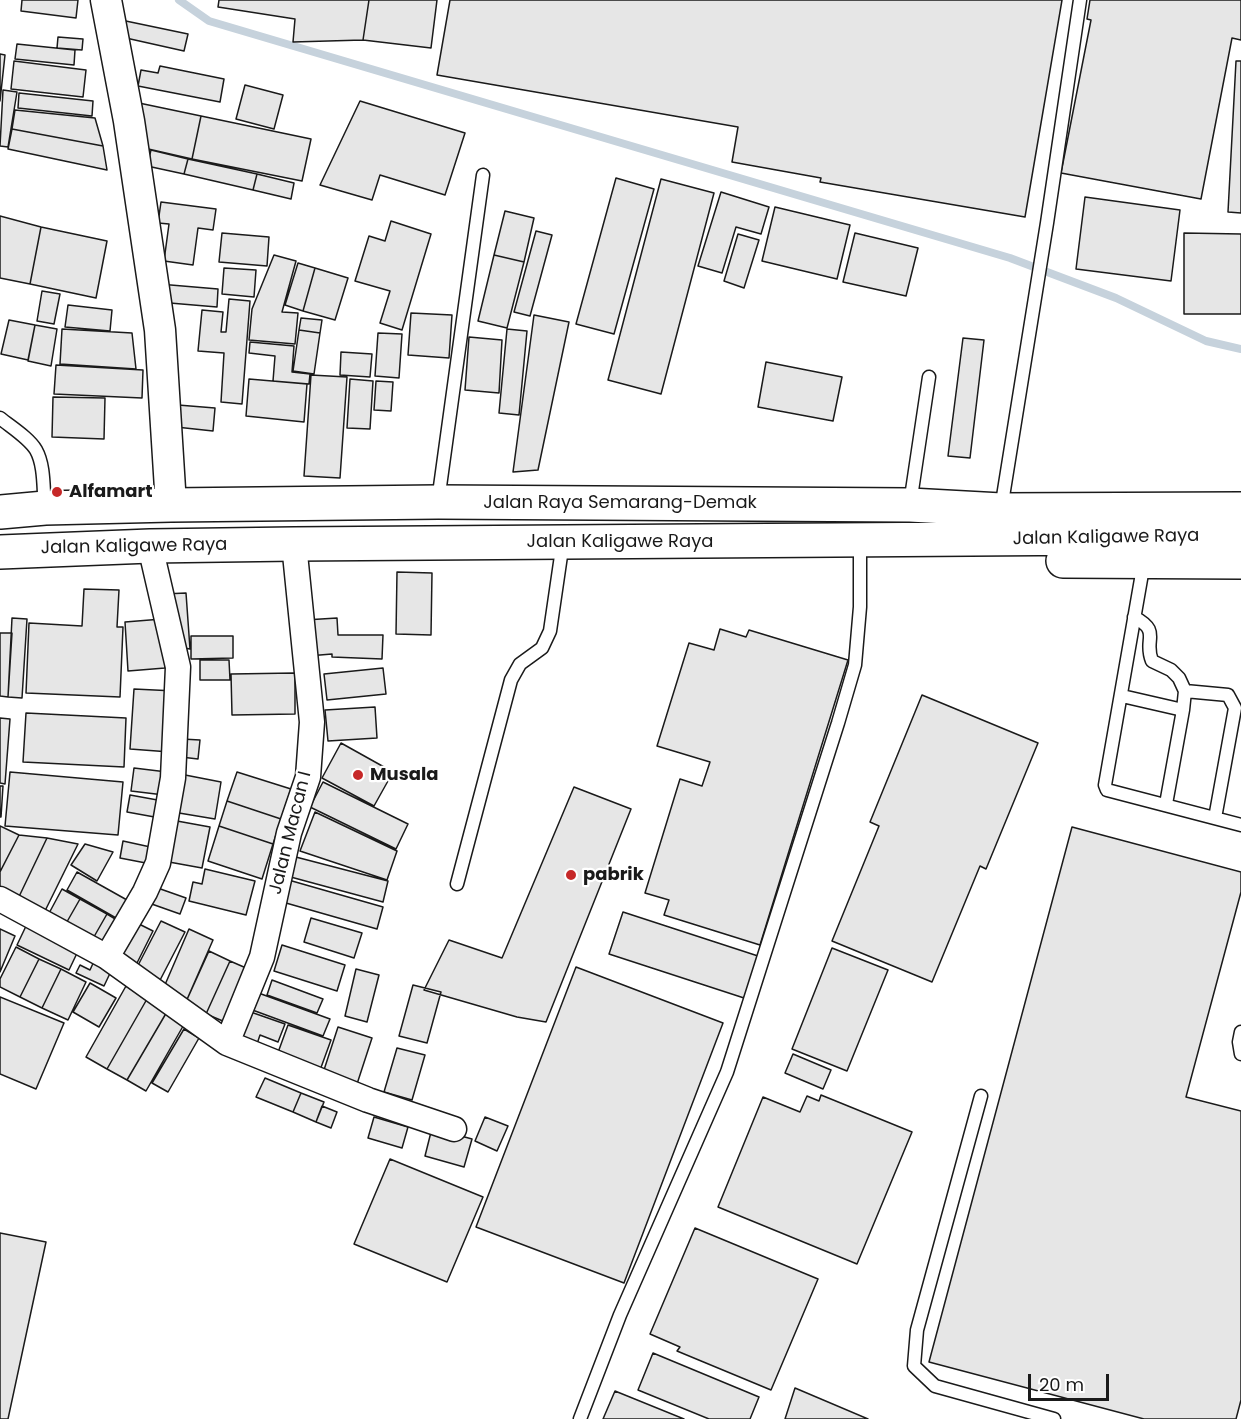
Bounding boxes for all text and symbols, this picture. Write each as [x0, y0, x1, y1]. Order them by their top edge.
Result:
place label: Alfamart [69, 481, 153, 503]
marker: Alfamart [50, 485, 64, 499]
street label: Jalan Raya Semarang-Demak [483, 492, 757, 514]
street label: Jalan Kaligawe Raya [1012, 526, 1200, 550]
street label: Jalan Kaligawe Raya [527, 531, 713, 553]
street label: Jalan Kaligawe Raya [40, 535, 228, 559]
place label: Musala [370, 764, 438, 786]
marker: Musala [351, 768, 365, 782]
street label: Jalan Macan I [265, 769, 317, 897]
place label: pabrik [583, 864, 644, 886]
marker: pabrik [564, 868, 578, 882]
scale bar [1031, 1362, 1112, 1400]
text: 20 m [1039, 1372, 1084, 1397]

